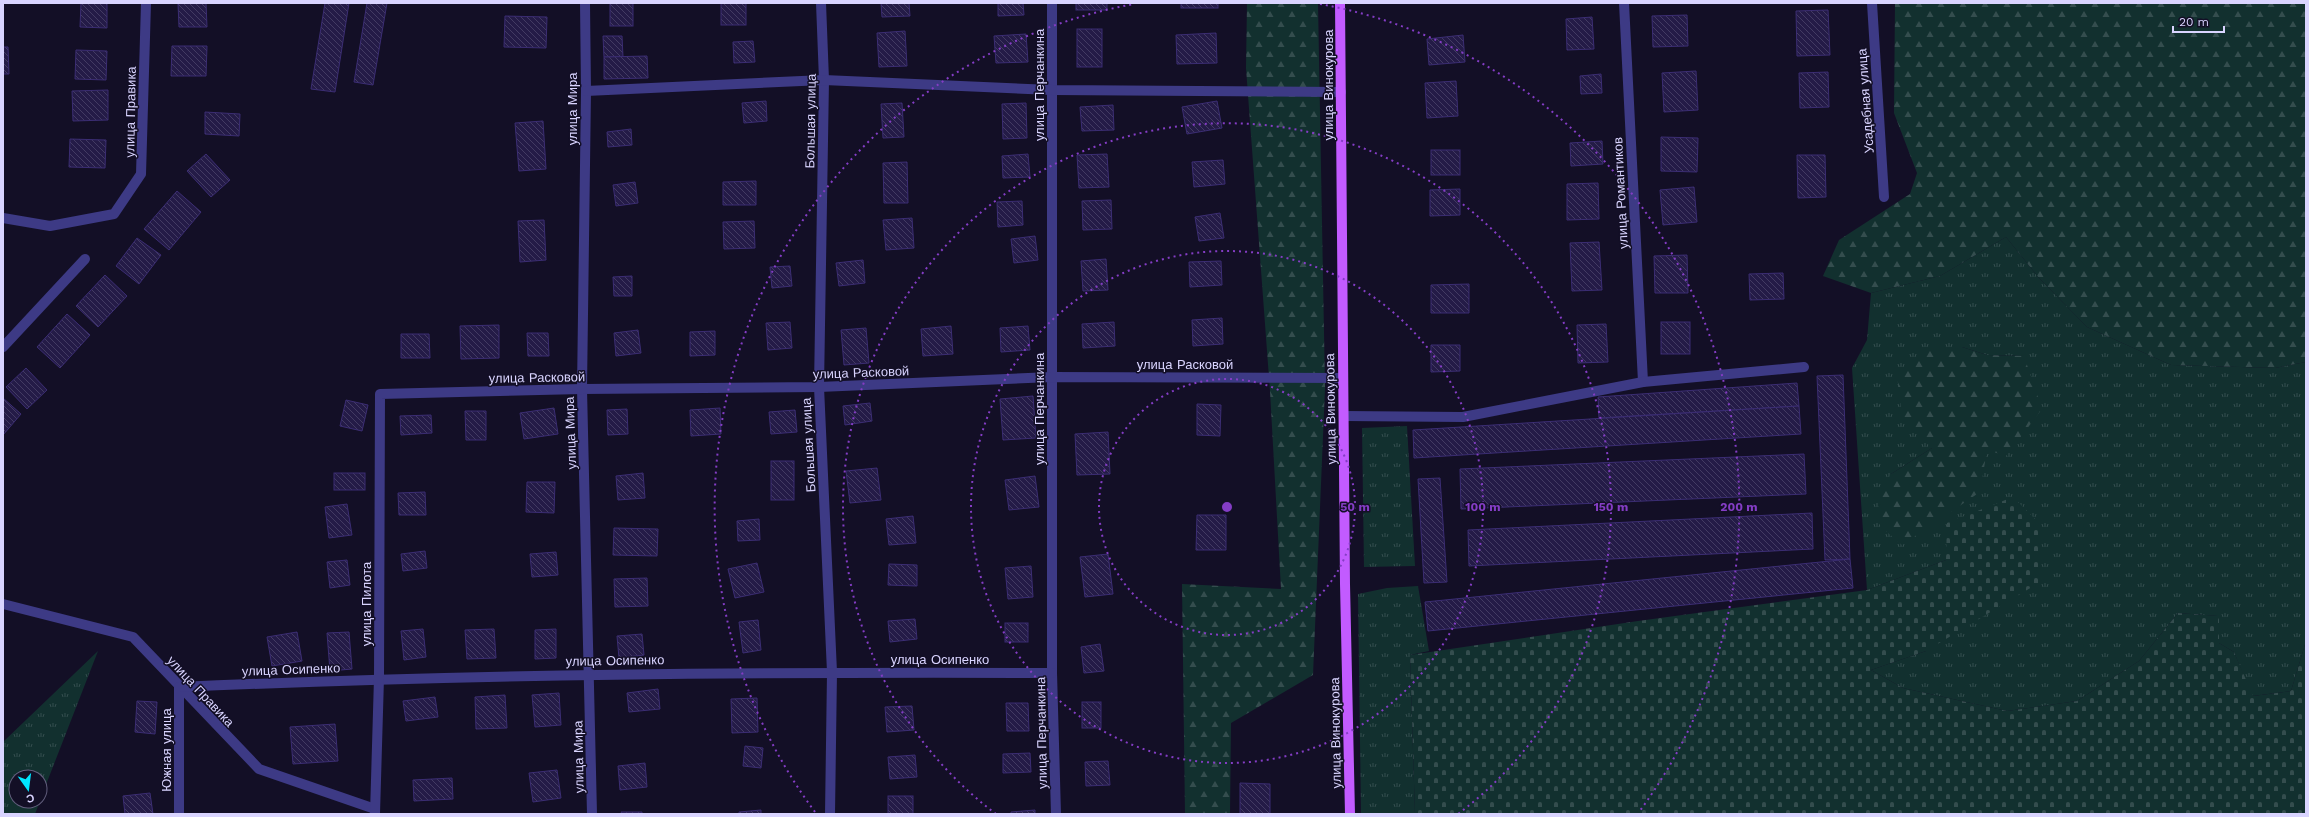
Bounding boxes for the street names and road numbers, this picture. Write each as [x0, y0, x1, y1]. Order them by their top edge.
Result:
street label: улица Перчанкина [1032, 28, 1047, 141]
street label: улица Винокурова [1321, 29, 1336, 141]
street label: Усадебная улица [1854, 47, 1877, 154]
street label: улица Правика [122, 65, 139, 158]
street label: улица Мира [565, 72, 580, 145]
street label: Большая улица [802, 73, 819, 168]
street label: улица Романтиков [1610, 137, 1631, 249]
street label: улица Перчанкина [1032, 352, 1047, 465]
street label: улица Винокурова [1322, 353, 1339, 465]
street label: улица Расковой [1137, 357, 1233, 372]
street label: улица Расковой [813, 363, 909, 382]
street label: улица Расковой [489, 369, 585, 386]
street label: улица Мира [562, 396, 579, 470]
street label: Большая улица [798, 397, 818, 493]
street label: улица Пилота [359, 561, 374, 646]
street label: улица Осипенко [566, 652, 664, 669]
street label: улица Осипенко [891, 652, 989, 667]
street label: улица Правика [164, 653, 238, 730]
street label: улица Осипенко [242, 660, 341, 679]
street label: улица Перчанкина [1033, 676, 1050, 789]
street label: улица Винокурова [1327, 677, 1344, 789]
street label: Южная улица [159, 708, 174, 792]
street label: улица Мира [570, 720, 587, 793]

